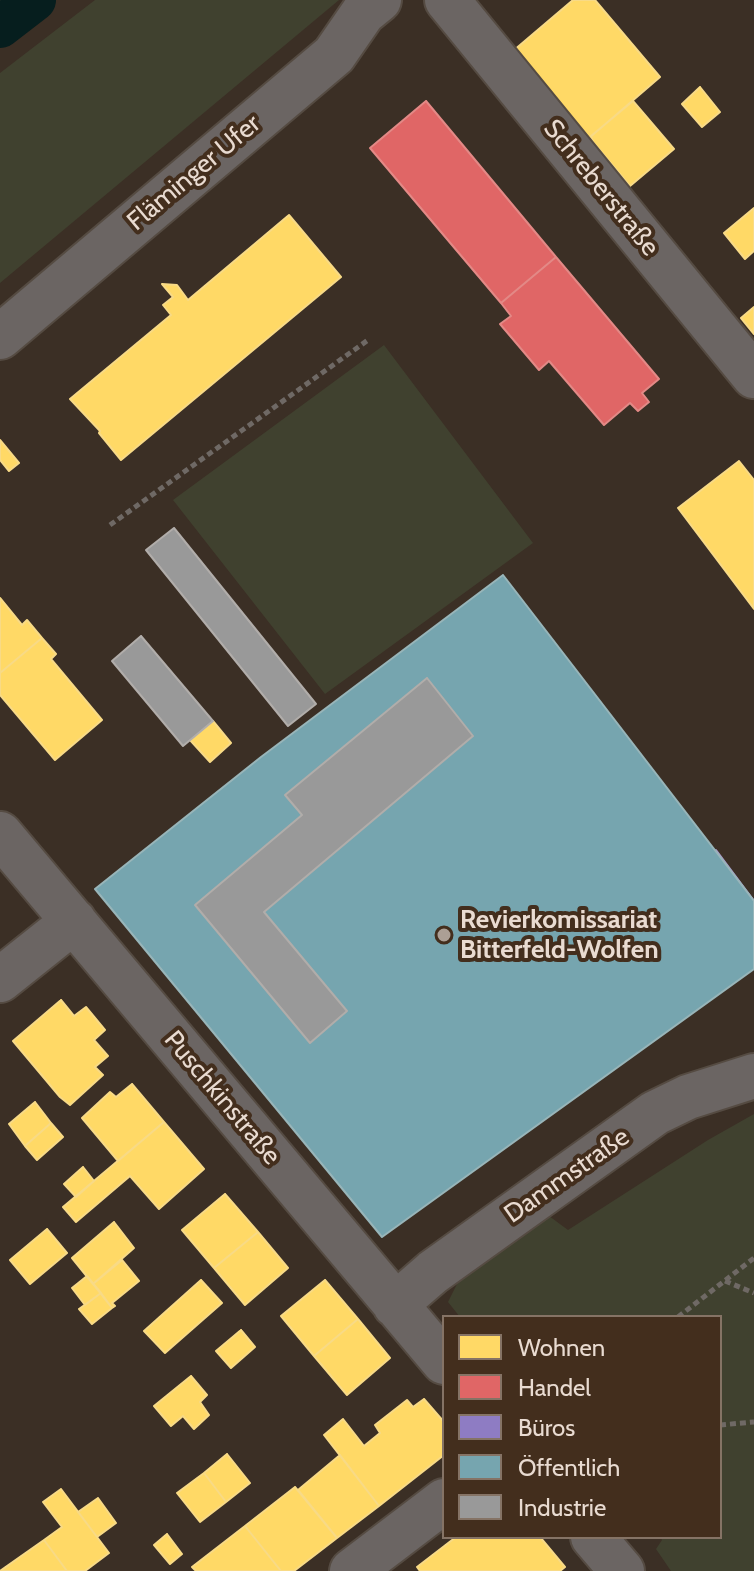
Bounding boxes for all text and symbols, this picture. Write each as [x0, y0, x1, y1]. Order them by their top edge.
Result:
street label: Fläminger Ufer [121, 108, 267, 238]
street label: Schreberstraße [537, 114, 665, 262]
place label: Revierkomissariat Bitterfeld-Wolfen [460, 904, 659, 966]
marker: Revierkomissariat Bitterfeld-Wolfen [435, 926, 453, 944]
street label: Puschkinstraße [157, 1025, 287, 1171]
street label: Dammstraße [499, 1122, 635, 1230]
legend [442, 1315, 722, 1539]
text: Wohnen [518, 1333, 605, 1362]
text: Handel [518, 1373, 591, 1402]
text: Büros [518, 1413, 575, 1442]
text: Öffentlich [518, 1453, 620, 1482]
text: Industrie [518, 1493, 606, 1522]

